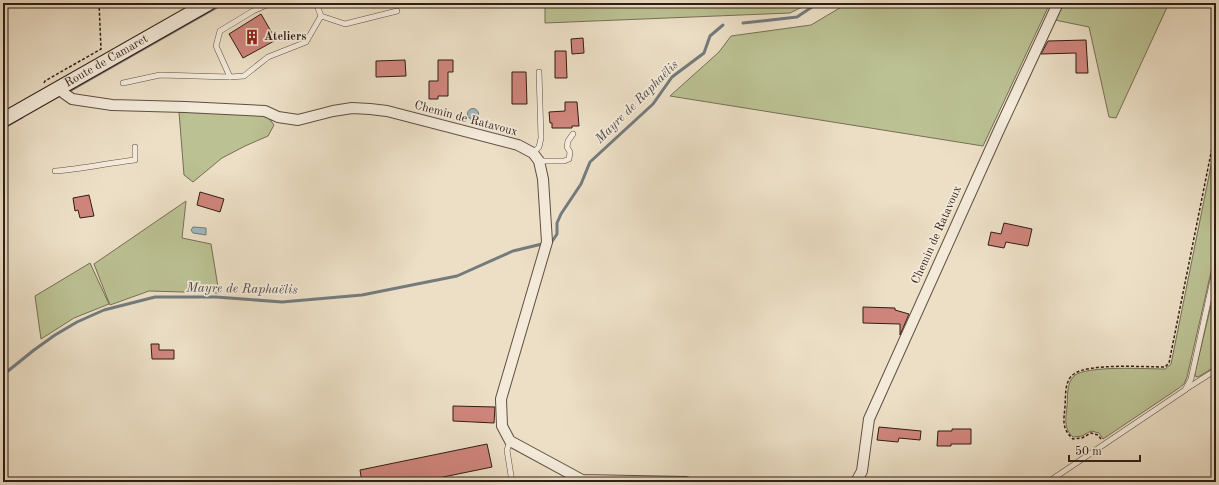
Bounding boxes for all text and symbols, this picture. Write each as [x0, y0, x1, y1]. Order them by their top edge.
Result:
building icon: Ateliers [243, 28, 261, 46]
place label: Ateliers [264, 31, 306, 43]
street label: Route de Camaret [63, 33, 150, 90]
water label: Mayre de Raphaëlis [592, 58, 681, 147]
street label: Chemin de Ratavoux [413, 99, 519, 139]
street label: Chemin de Ratavoux [910, 184, 964, 286]
water label: Mayre de Raphaëlis [185, 282, 298, 296]
scale bar [1069, 437, 1140, 463]
text: 50 m [1075, 445, 1102, 458]

